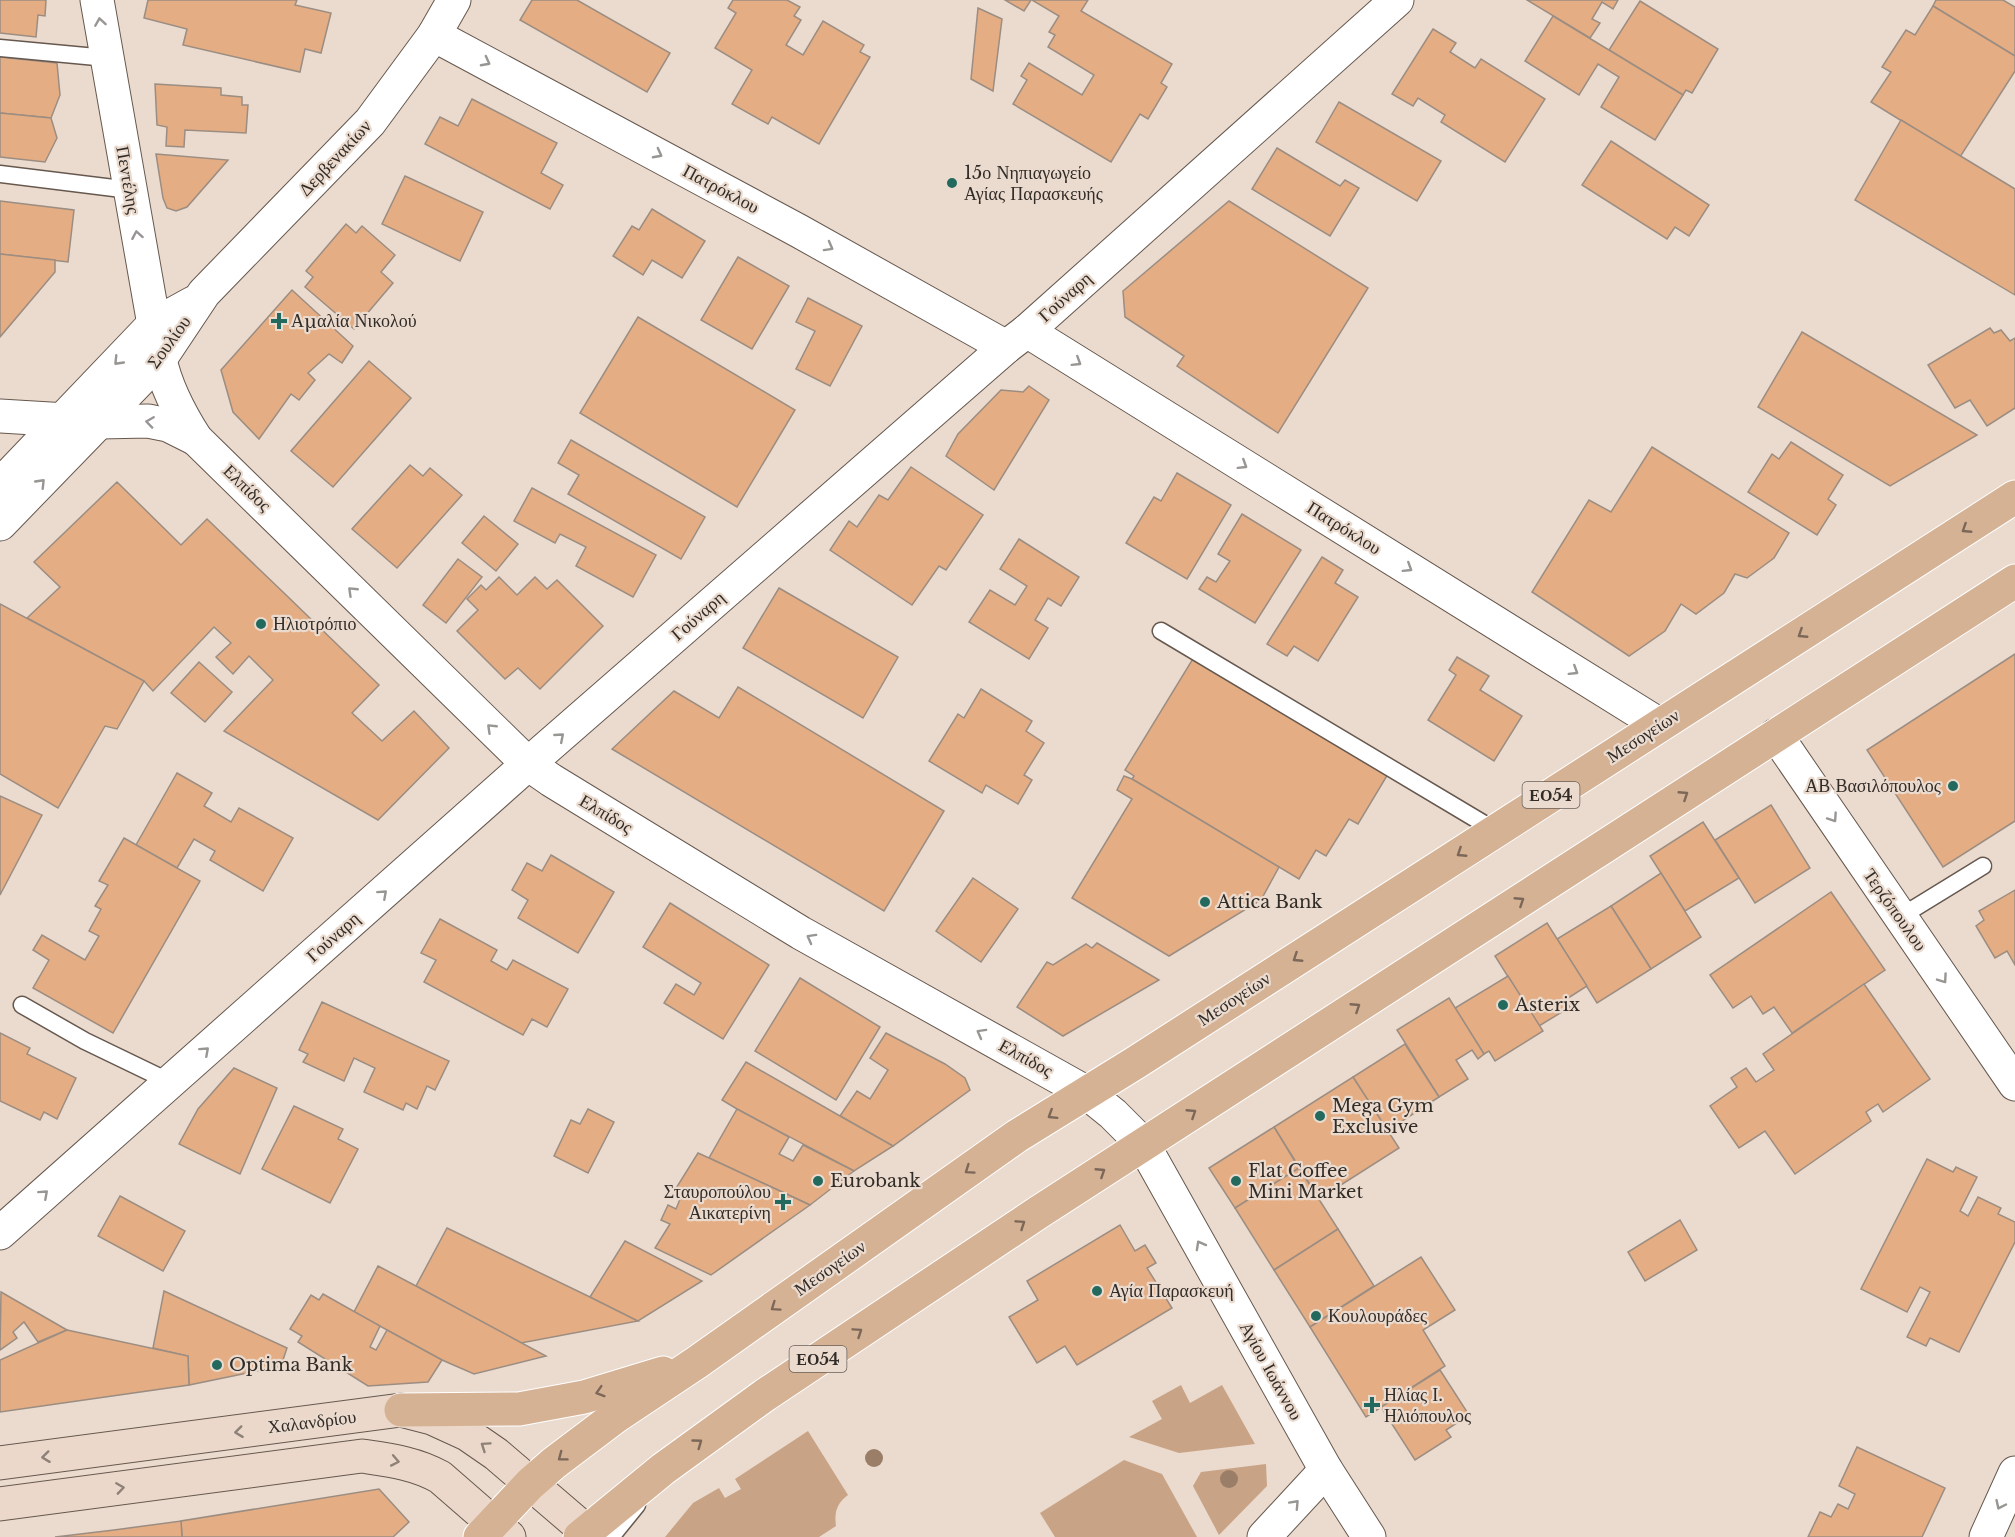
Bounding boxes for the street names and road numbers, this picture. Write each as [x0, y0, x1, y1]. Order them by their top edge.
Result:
street label: Δερβενακίων [294, 115, 376, 201]
street label: Πεντέλης [111, 144, 145, 216]
street label: Πατρόκλου [679, 160, 763, 218]
street label: Γούναρη [1034, 267, 1096, 327]
street label: Σουλίου [143, 311, 196, 373]
street label: Ελπίδος [218, 460, 276, 516]
street label: Πατρόκλου [1303, 497, 1385, 559]
street label: Γούναρη [667, 587, 729, 645]
street label: Μεσογείων [1602, 704, 1684, 768]
road number: ΕΟ54 [1522, 782, 1580, 808]
street label: Ελπίδος [575, 790, 637, 838]
street label: Τερζόπουλου [1859, 864, 1932, 956]
street label: Γούναρη [302, 907, 364, 967]
street label: Μεσογείων [1193, 967, 1275, 1031]
street label: Ελπίδος [995, 1034, 1057, 1082]
street label: Μεσογείων [790, 1235, 870, 1301]
street label: Αγίου Ιωάννου [1235, 1318, 1307, 1424]
road number: ΕΟ54 [790, 1346, 846, 1372]
street label: Χαλανδρίου [267, 1406, 358, 1438]

